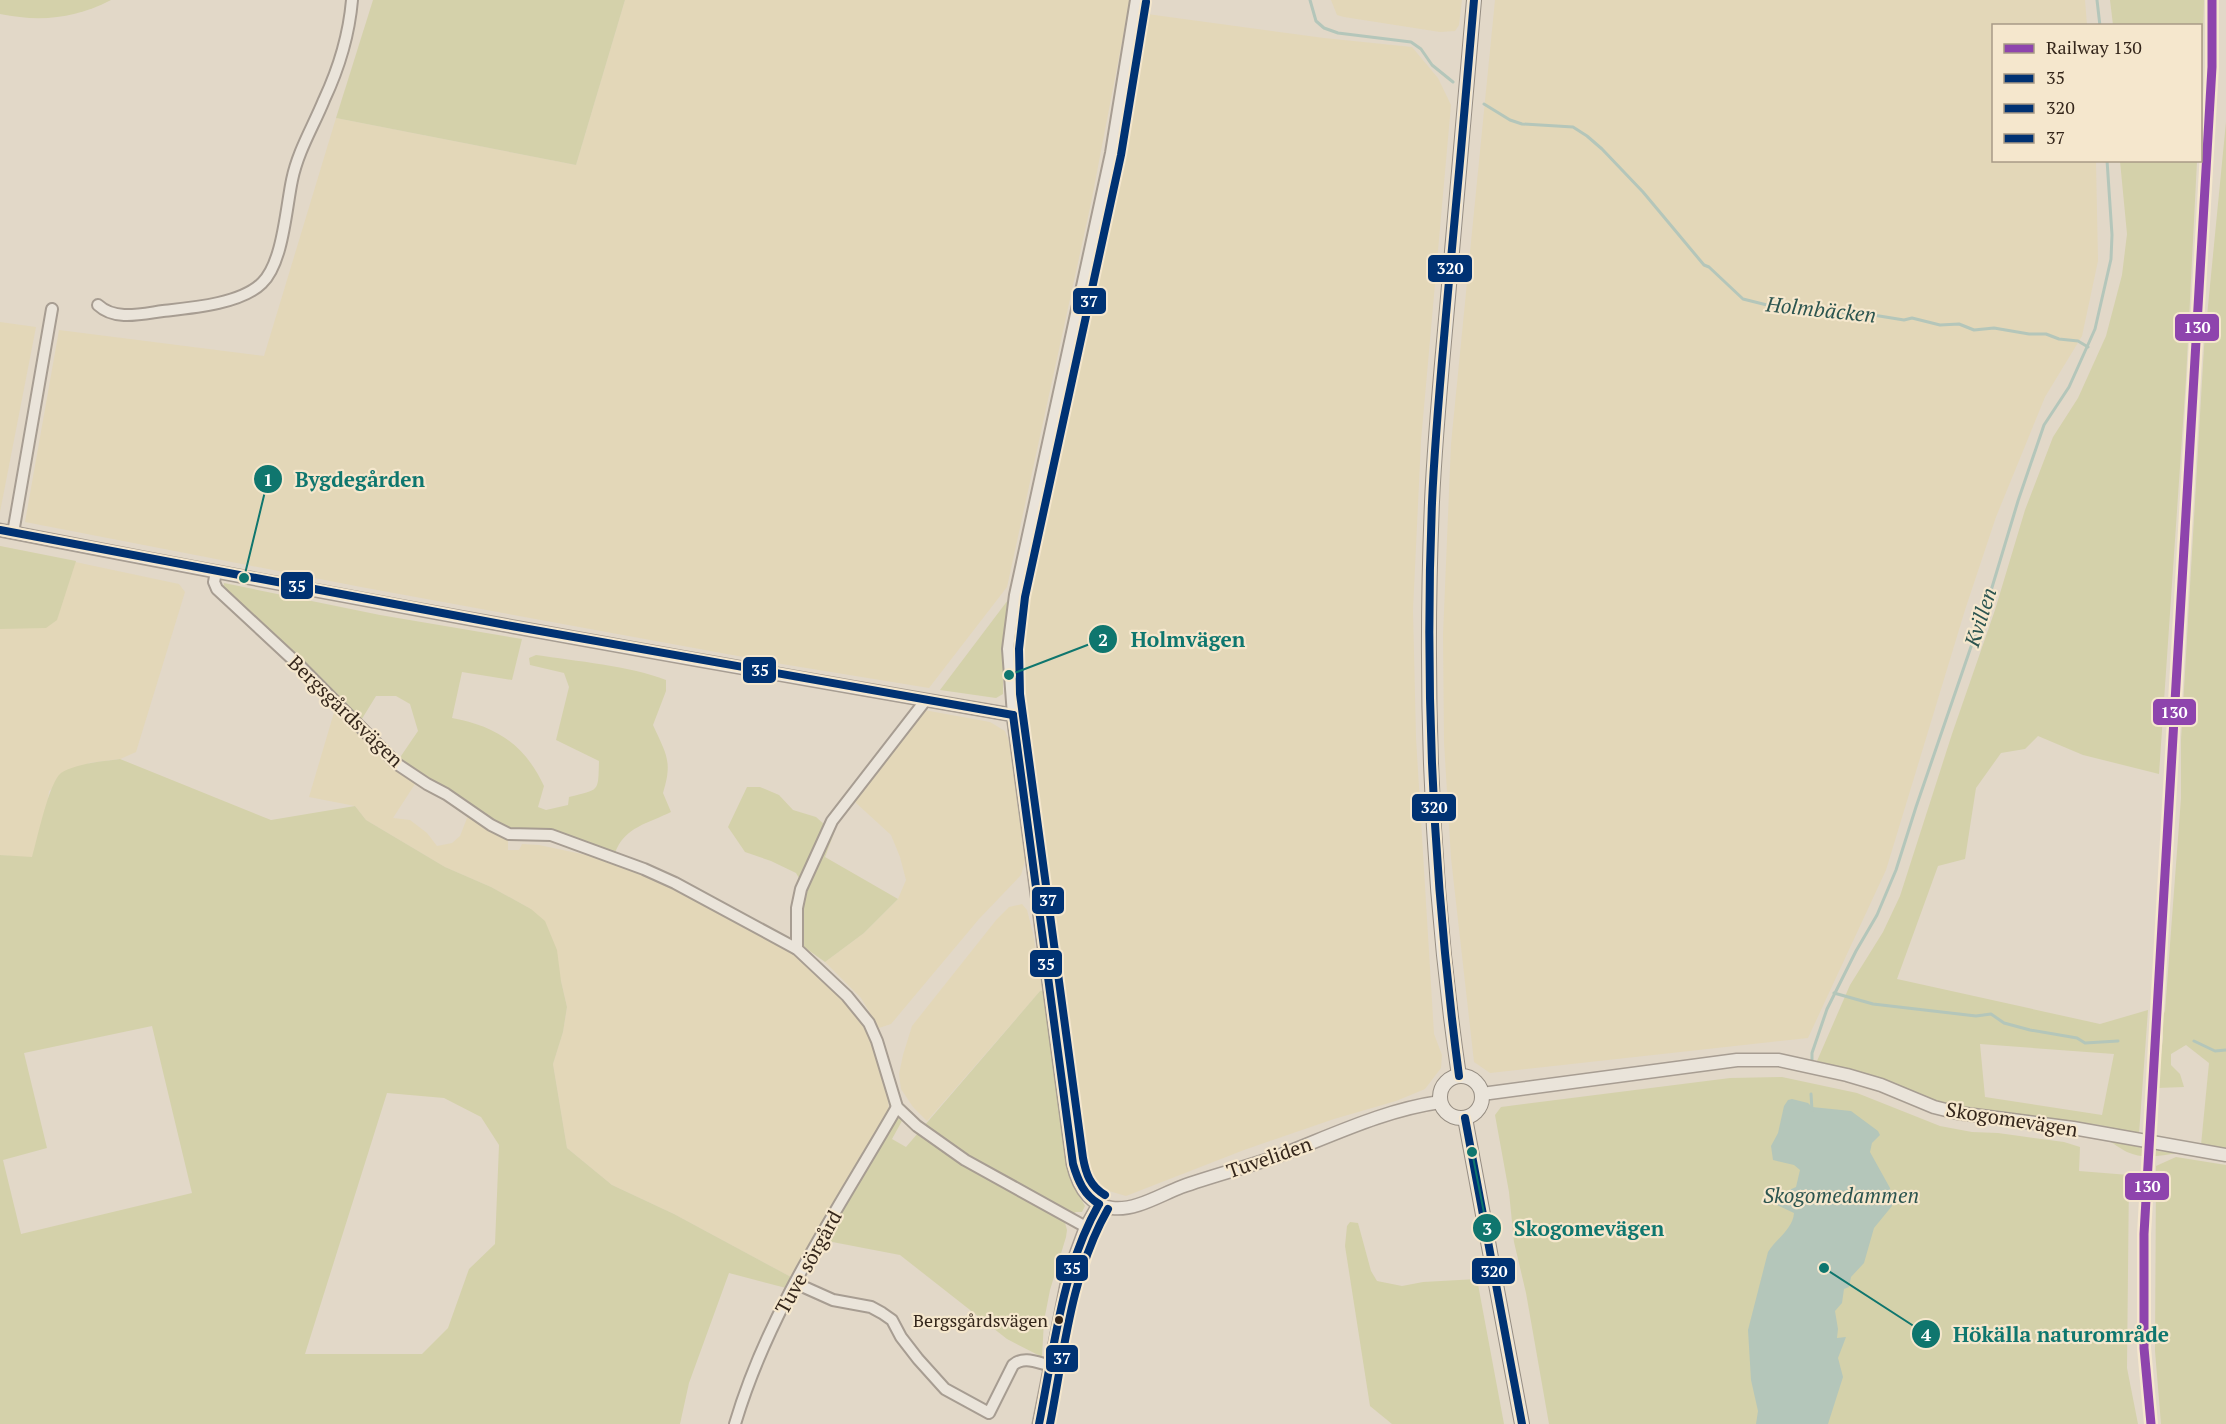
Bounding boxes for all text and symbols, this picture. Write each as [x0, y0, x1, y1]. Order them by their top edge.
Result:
legend [1992, 24, 2202, 162]
text: Railway 130 [2046, 35, 2142, 59]
text: 35 [2046, 65, 2065, 89]
text: 320 [2046, 95, 2075, 119]
text: 37 [2046, 125, 2065, 149]
line badge: 320 [1427, 254, 1473, 283]
text: 320 [1436, 257, 1464, 279]
line badge: 37 [1072, 287, 1107, 315]
water label: Holmbäcken [1764, 289, 1877, 329]
text: 37 [1080, 290, 1098, 312]
line badge: 130 [2174, 313, 2220, 342]
text: 130 [2183, 316, 2211, 338]
callout: Bygdegården [253, 460, 437, 499]
text: Bygdegården [295, 465, 426, 493]
text: 1 [263, 467, 273, 491]
line badge: 35 [280, 571, 314, 600]
text: 35 [288, 575, 306, 597]
water label: Kvillen [1957, 584, 2003, 651]
callout: Holmvägen [1088, 620, 1257, 659]
text: Holmvägen [1131, 625, 1246, 653]
text: 2 [1098, 627, 1108, 651]
street label: Bergsgårdsvägen [283, 649, 409, 773]
line badge: 35 [742, 656, 777, 684]
text: 35 [751, 659, 769, 681]
line badge: 130 [2152, 698, 2197, 726]
text: 130 [2160, 701, 2188, 723]
line badge: 320 [1411, 793, 1457, 822]
text: 320 [1420, 796, 1448, 818]
line badge: 37 [1031, 886, 1065, 915]
text: 37 [1039, 889, 1057, 911]
line badge: 35 [1029, 949, 1063, 978]
text: 35 [1037, 953, 1055, 975]
street label: Skogomevägen [1944, 1095, 2080, 1143]
street label: Tuveliden [1223, 1130, 1315, 1184]
line badge: 130 [2124, 1172, 2170, 1201]
text: 130 [2133, 1175, 2161, 1197]
water label: Skogomedammen [1763, 1181, 1919, 1209]
street label: Tuve sörgård [768, 1205, 848, 1319]
callout: Skogomevägen [1472, 1209, 1677, 1248]
text: Skogomevägen [1514, 1214, 1665, 1242]
text: 3 [1482, 1216, 1492, 1240]
line badge: 35 [1055, 1254, 1089, 1282]
text: 35 [1063, 1257, 1081, 1279]
line badge: 320 [1471, 1257, 1516, 1285]
text: 320 [1480, 1260, 1508, 1282]
place label: Bergsgårdsvägen [913, 1308, 1048, 1332]
marker: Bergsgårdsvägen [1053, 1314, 1065, 1326]
callout: Hökälla naturområde [1911, 1315, 2181, 1354]
text: Hökälla naturområde [1953, 1320, 2169, 1348]
text: 4 [1921, 1322, 1932, 1346]
line badge: 37 [1045, 1344, 1079, 1373]
text: 37 [1053, 1347, 1071, 1369]

